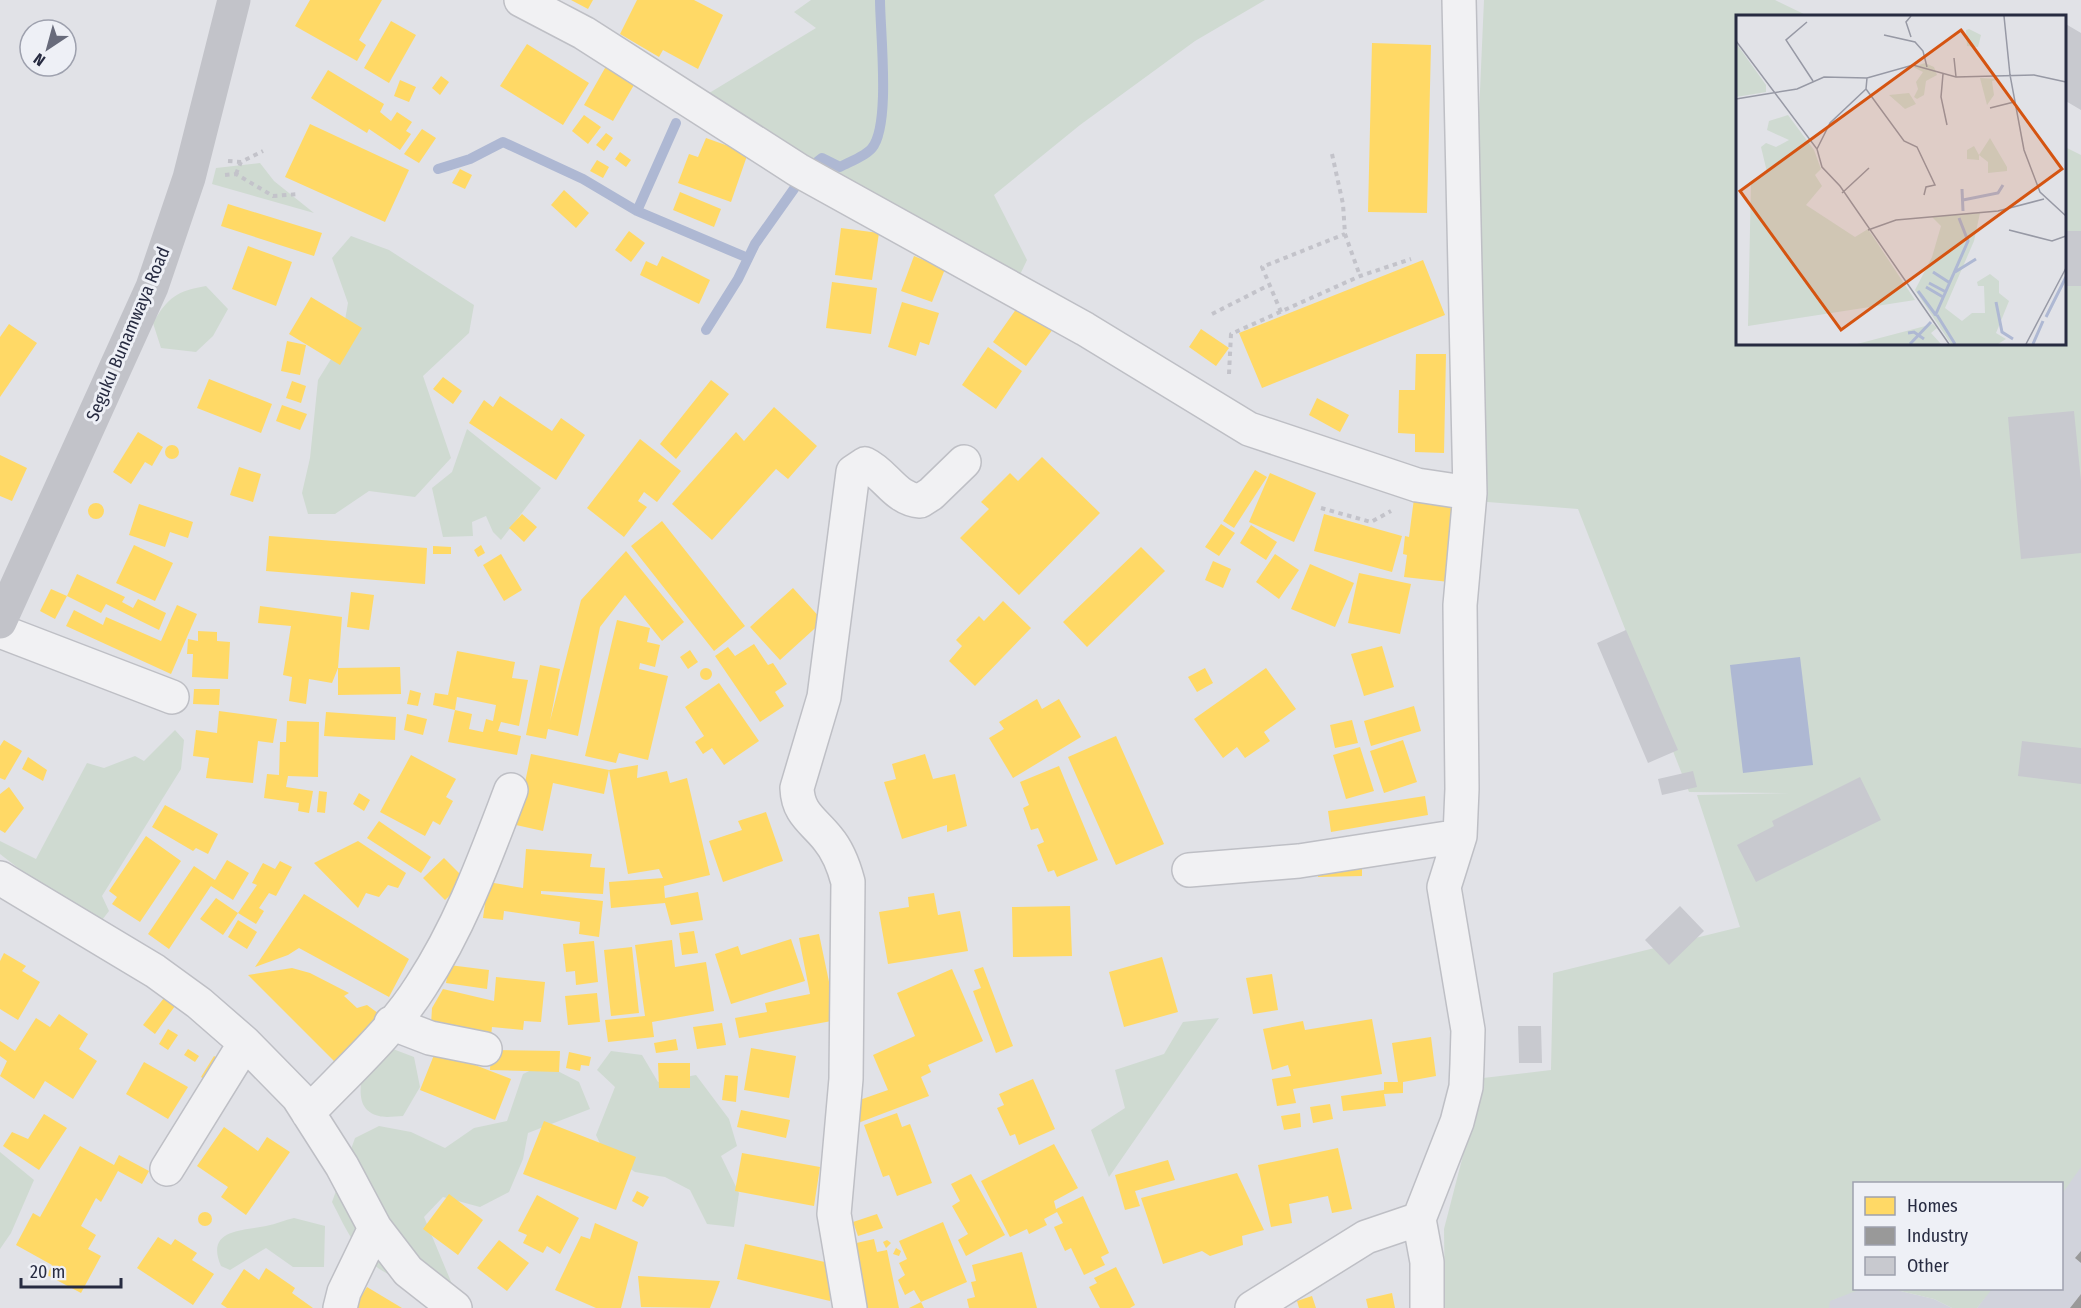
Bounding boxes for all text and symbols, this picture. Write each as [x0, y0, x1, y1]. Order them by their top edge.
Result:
inset map [1736, 15, 2066, 345]
north arrow [18, 18, 78, 78]
text: N [30, 49, 49, 70]
street label: Seguku Bunamwaya Road [81, 244, 175, 424]
legend [1853, 1182, 2063, 1290]
text: Homes [1907, 1195, 1958, 1217]
text: Industry [1907, 1225, 1968, 1247]
scale bar [21, 1251, 122, 1289]
text: Other [1907, 1255, 1950, 1277]
text: 20 m [30, 1261, 65, 1283]

